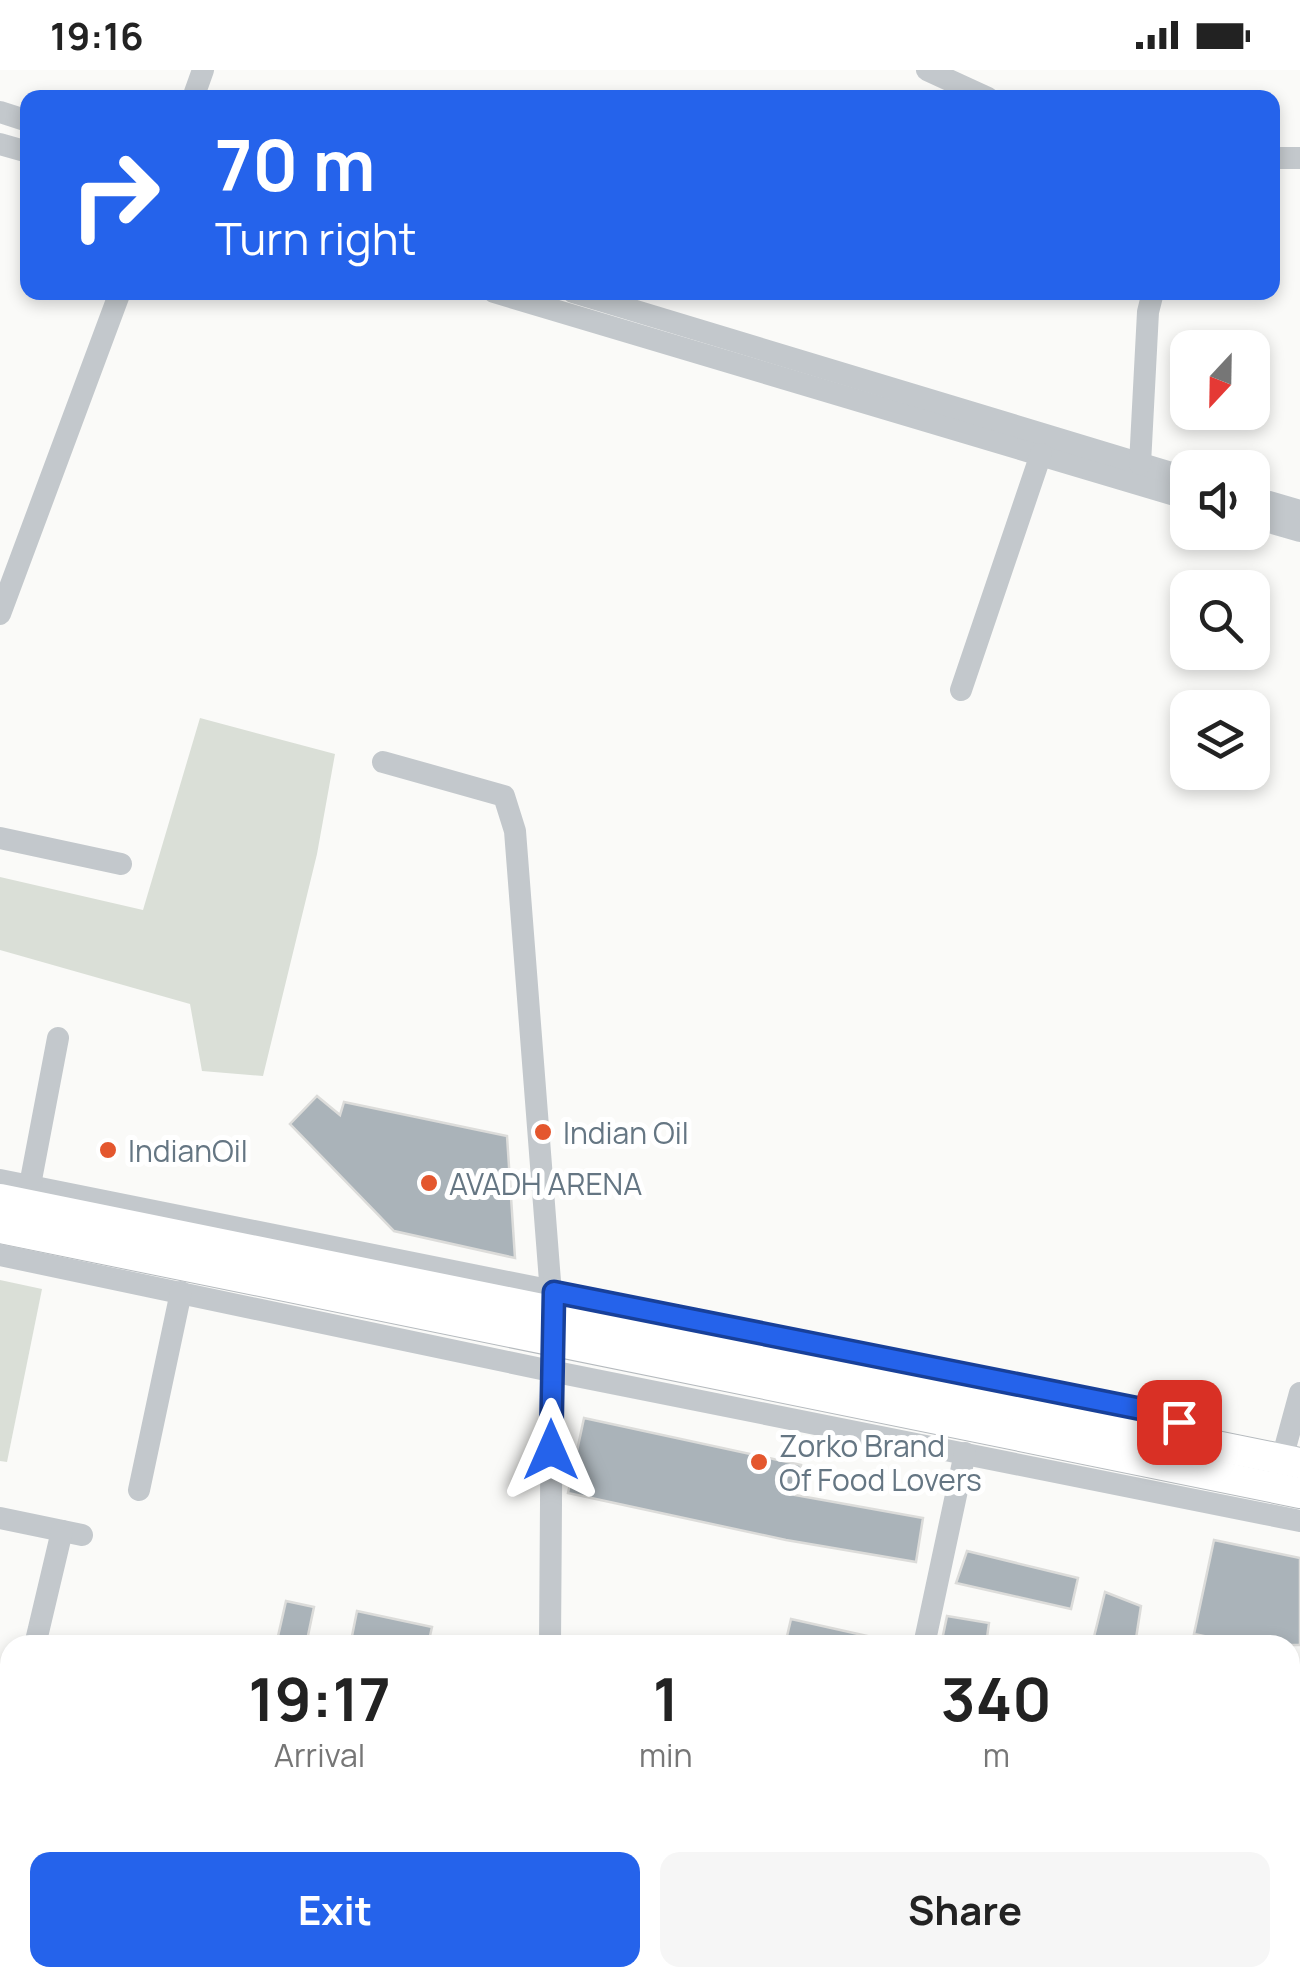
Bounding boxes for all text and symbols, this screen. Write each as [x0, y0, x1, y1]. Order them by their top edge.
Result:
text: 19:16 [50, 9, 144, 61]
text: 70 m [215, 116, 375, 212]
icon: right [50, 130, 180, 260]
text: Turn right [215, 207, 416, 269]
north arrow [1170, 330, 1270, 430]
map controls [1170, 330, 1270, 790]
button: sound [1170, 450, 1270, 550]
button: search [1170, 570, 1270, 670]
button: layers [1170, 690, 1270, 790]
place label: Indian Oil [563, 1112, 689, 1153]
marker: Indian Oil [532, 1121, 554, 1143]
place label: IndianOil [128, 1130, 248, 1171]
marker: IndianOil [97, 1139, 119, 1161]
place label: AVADH ARENA [449, 1163, 642, 1204]
marker: AVADH ARENA [418, 1172, 440, 1194]
pin [1137, 1380, 1222, 1465]
icon: arrive [1152, 1395, 1207, 1450]
position arrow [499, 1398, 603, 1502]
place label: Zorko Brand Of Food Lovers [779, 1425, 982, 1500]
marker: Zorko Brand Of Food Lovers [748, 1451, 770, 1473]
text: 19:17 [248, 1657, 391, 1739]
text: 1 [653, 1657, 679, 1739]
text: 340 [941, 1657, 1052, 1739]
text: Arrival [274, 1733, 365, 1777]
text: min [639, 1733, 693, 1777]
text: m [983, 1733, 1010, 1777]
button: Exit [30, 1852, 640, 1967]
button: Share [660, 1852, 1270, 1967]

